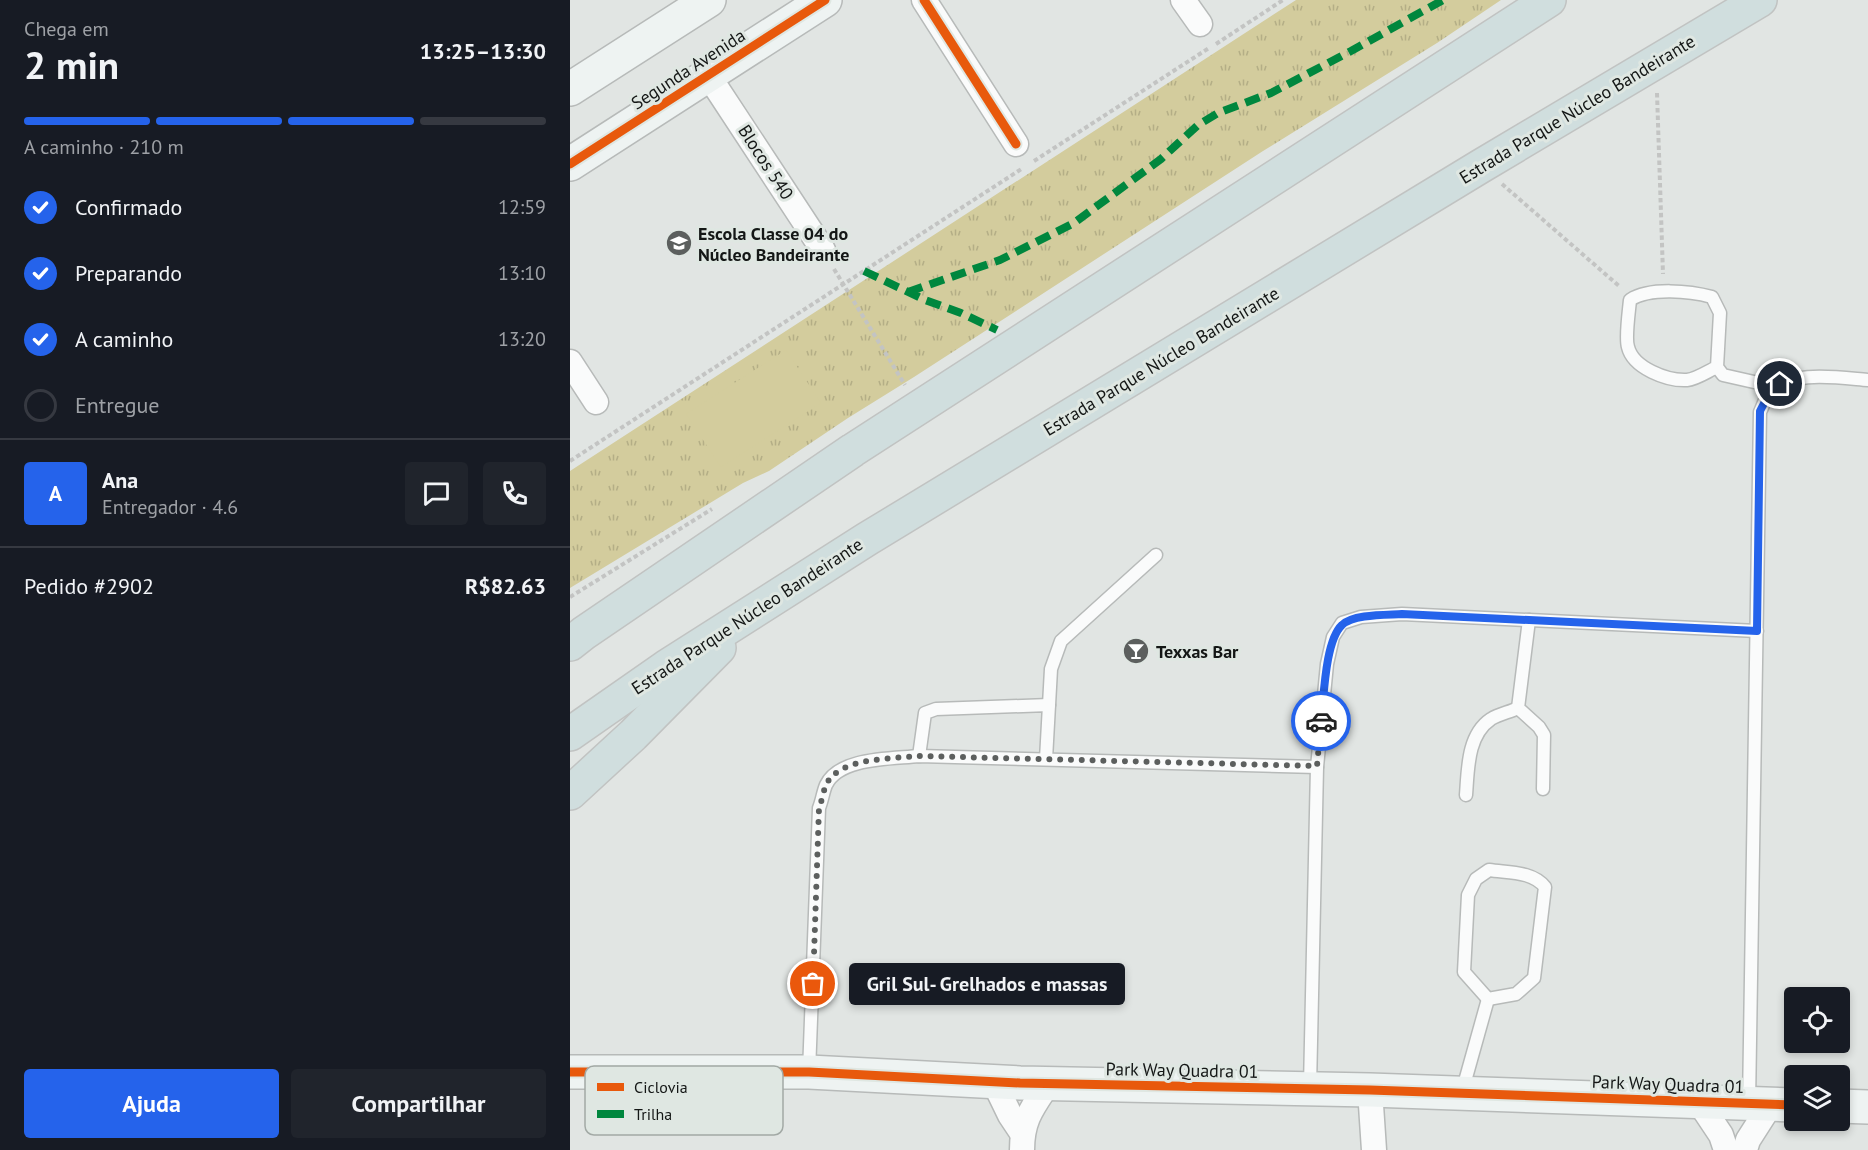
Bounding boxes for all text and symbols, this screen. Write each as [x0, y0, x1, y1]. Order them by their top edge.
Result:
text: Chega em [24, 16, 109, 42]
street label: Segunda Avenida [627, 24, 749, 114]
street label: Estrada Parque Núcleo Bandeirante [1455, 29, 1699, 189]
text: 13:25–13:30 [420, 37, 546, 65]
text: 2 min [24, 39, 119, 90]
street label: Blocos 540 [733, 120, 799, 204]
text: A caminho · 210 m [24, 134, 184, 160]
icon: check [24, 191, 57, 224]
text: Confirmado [75, 193, 182, 221]
text: 12:59 [498, 194, 546, 220]
place label: Escola Classe 04 do Núcleo Bandeirante [698, 222, 849, 266]
school or university icon: Escola Classe 04 do Núcleo Bandeirante [664, 228, 694, 258]
icon: check [24, 257, 57, 290]
text: Preparando [75, 259, 182, 287]
text: 13:10 [498, 260, 546, 286]
street label: Estrada Parque Núcleo Bandeirante [1039, 281, 1283, 441]
icon: check [24, 323, 57, 356]
text: A caminho [75, 325, 173, 353]
text: 13:20 [498, 326, 546, 352]
pin [1754, 358, 1805, 409]
icon: home [1763, 367, 1796, 400]
text: Entregue [75, 391, 160, 419]
button: chat [405, 462, 468, 525]
button: phone [483, 462, 546, 525]
text: Ana [102, 466, 138, 494]
text: A [49, 479, 62, 507]
text: Entregador · 4.6 [102, 494, 238, 520]
street label: Estrada Parque Núcleo Bandeirante [627, 533, 867, 699]
text: Pedido #2902 [24, 572, 154, 600]
text: R$82.63 [465, 572, 546, 600]
bar icon: Texxas Bar [1121, 636, 1151, 666]
place label: Texxas Bar [1156, 640, 1239, 663]
courier [1291, 691, 1351, 751]
icon: car [1305, 705, 1338, 738]
pin [787, 958, 838, 1009]
callout: Gril Sul- Grelhados e massas [849, 963, 1125, 1005]
icon: bag [796, 967, 829, 1000]
text: Gril Sul- Grelhados e massas [867, 971, 1107, 997]
map controls [1784, 987, 1850, 1131]
button: locate [1784, 987, 1850, 1053]
street label: Park Way Quadra 01 [1105, 1057, 1259, 1083]
button: layers [1784, 1065, 1850, 1131]
legend [585, 1066, 783, 1135]
button: Ajuda [24, 1069, 279, 1138]
button: Compartilhar [291, 1069, 546, 1138]
street label: Park Way Quadra 01 [1591, 1070, 1745, 1098]
text: Ciclovia [634, 1077, 688, 1097]
text: Trilha [634, 1104, 672, 1124]

